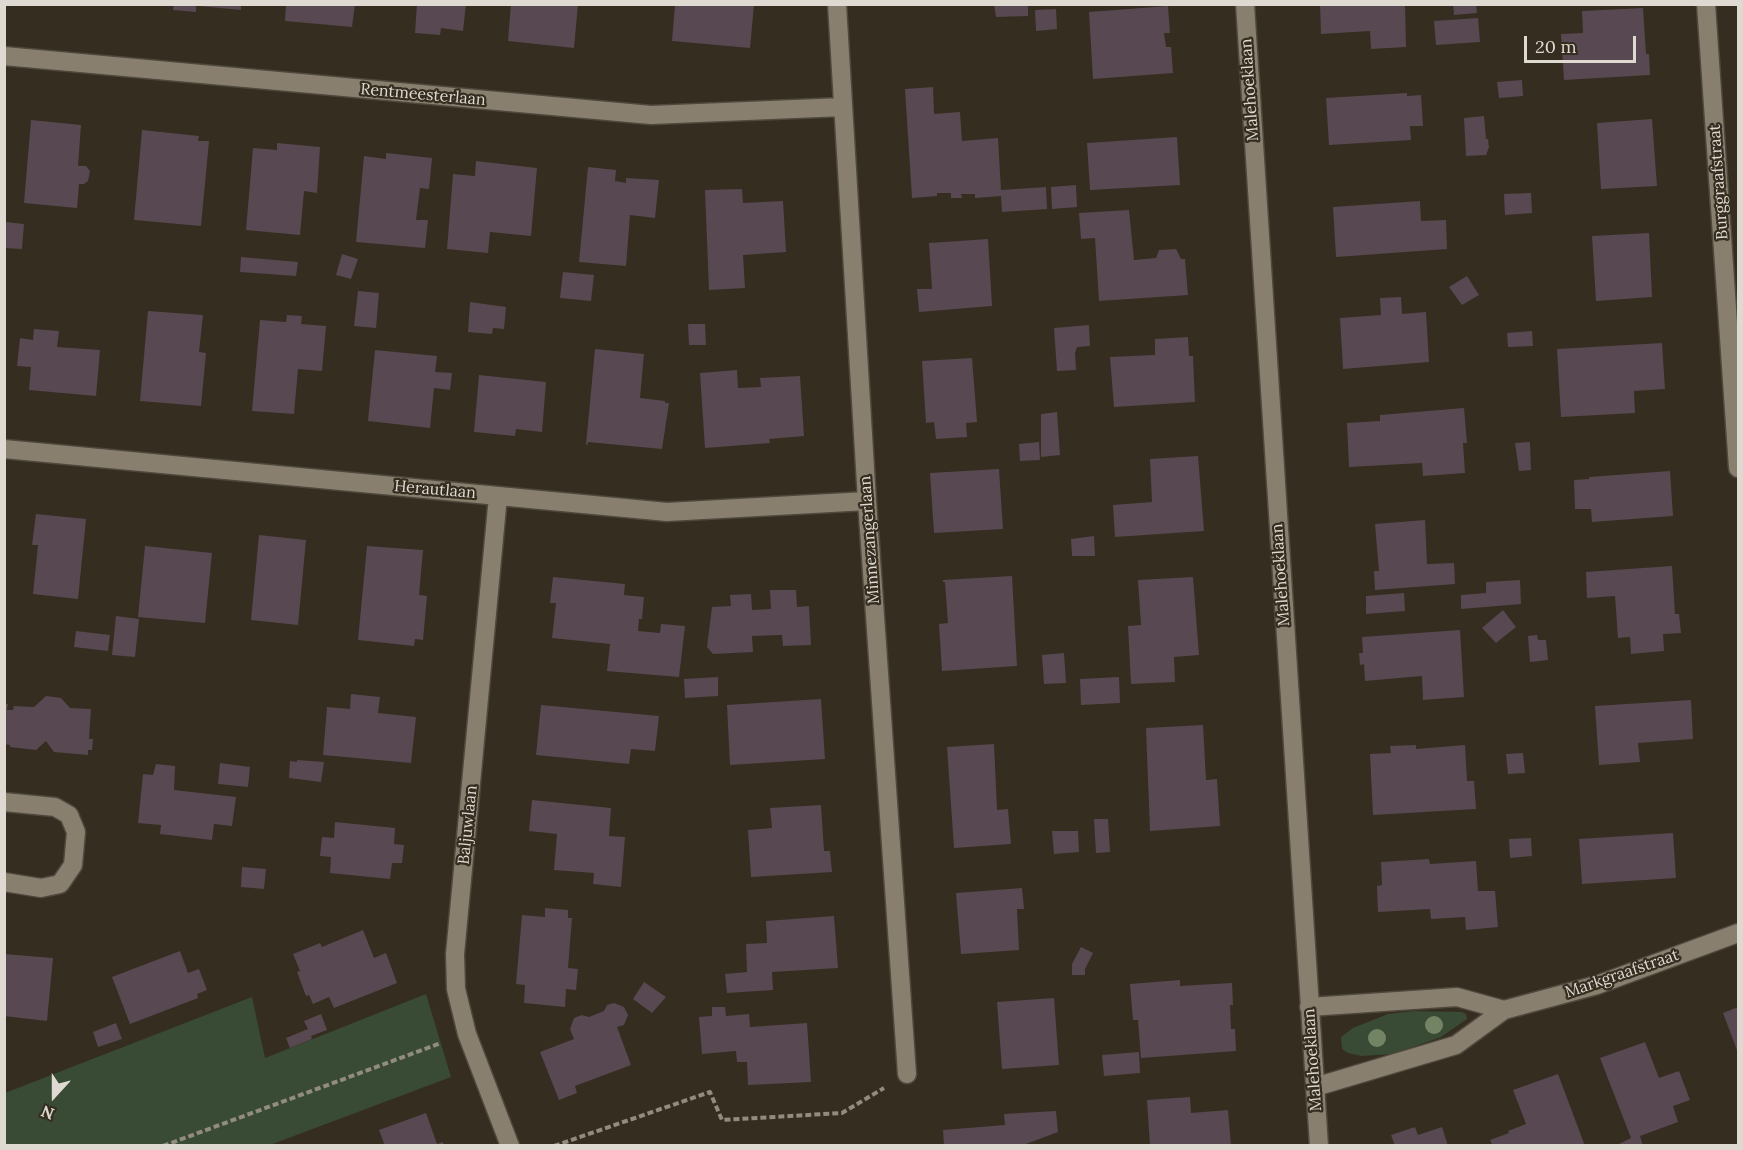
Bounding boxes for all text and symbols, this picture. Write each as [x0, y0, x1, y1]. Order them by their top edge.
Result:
scale bar [1527, 24, 1640, 62]
text: 20 m [1535, 35, 1577, 58]
street label: Malehoeklaan [1237, 38, 1263, 142]
street label: Rentmeesterlaan [360, 80, 486, 110]
street label: Burggraafstraat [1705, 124, 1733, 240]
street label: Minnezangerlaan [856, 475, 884, 605]
street label: Herautlaan [393, 477, 477, 503]
street label: Malehoeklaan [1268, 523, 1294, 627]
street label: Baljuwlaan [454, 784, 482, 866]
street label: Markgraafstraat [1563, 946, 1681, 1002]
street label: Malehoeklaan [1300, 1008, 1326, 1112]
north arrow [24, 1066, 84, 1126]
text: N [38, 1101, 57, 1124]

